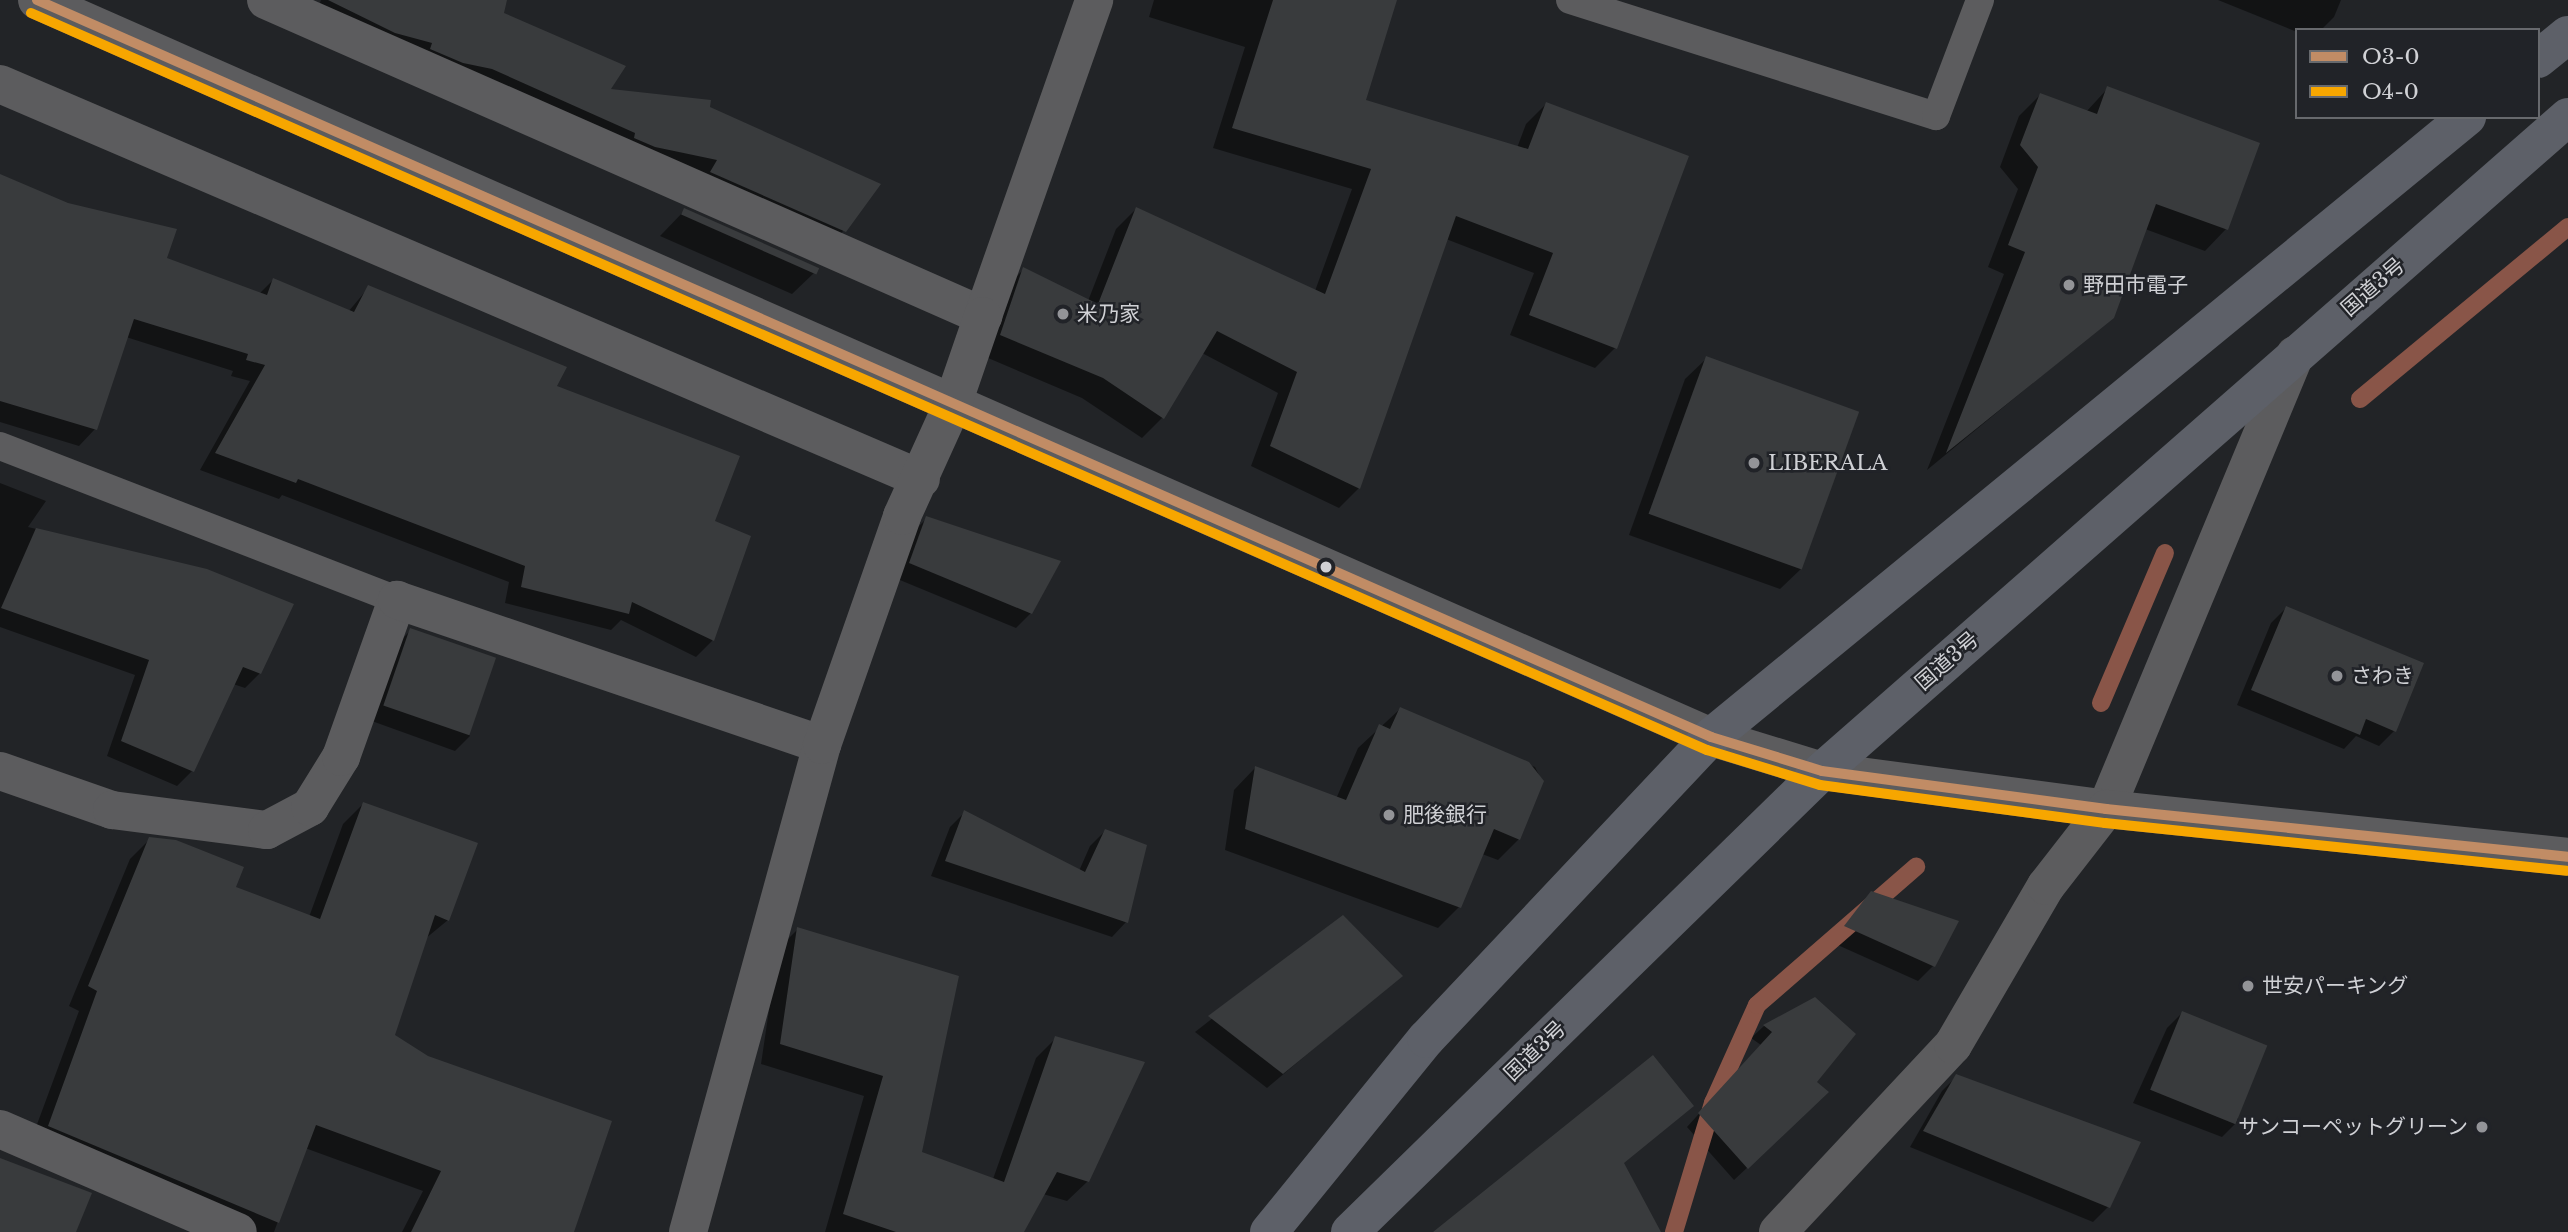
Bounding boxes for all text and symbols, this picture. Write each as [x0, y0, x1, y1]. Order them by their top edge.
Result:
legend [2295, 28, 2540, 119]
text: O3-0 [2362, 44, 2420, 70]
text: O4-0 [2362, 79, 2419, 105]
street label: 国道3号 [2336, 253, 2410, 321]
place label: 野田市電子 [2083, 272, 2188, 298]
marker: 野田市電子 [2061, 277, 2077, 293]
place label: 米乃家 [1077, 301, 1140, 327]
marker: 米乃家 [1055, 306, 1071, 322]
place label: LIBERALA [1768, 450, 1887, 476]
marker: LIBERALA [1746, 455, 1762, 471]
unlabelled marker [1319, 560, 1333, 574]
street label: 国道3号 [1910, 627, 1984, 695]
place label: さわき [2351, 663, 2414, 689]
marker: さわき [2329, 668, 2345, 684]
place label: 肥後銀行 [1403, 802, 1487, 828]
marker: 肥後銀行 [1381, 807, 1397, 823]
place label: 世安パーキング [2262, 973, 2409, 999]
marker: 世安パーキング [2240, 978, 2256, 994]
street label: 国道3号 [1499, 1016, 1571, 1086]
place label: サンコーペットグリーン [2237, 1114, 2468, 1140]
marker: サンコーペットグリーン [2474, 1119, 2490, 1135]

